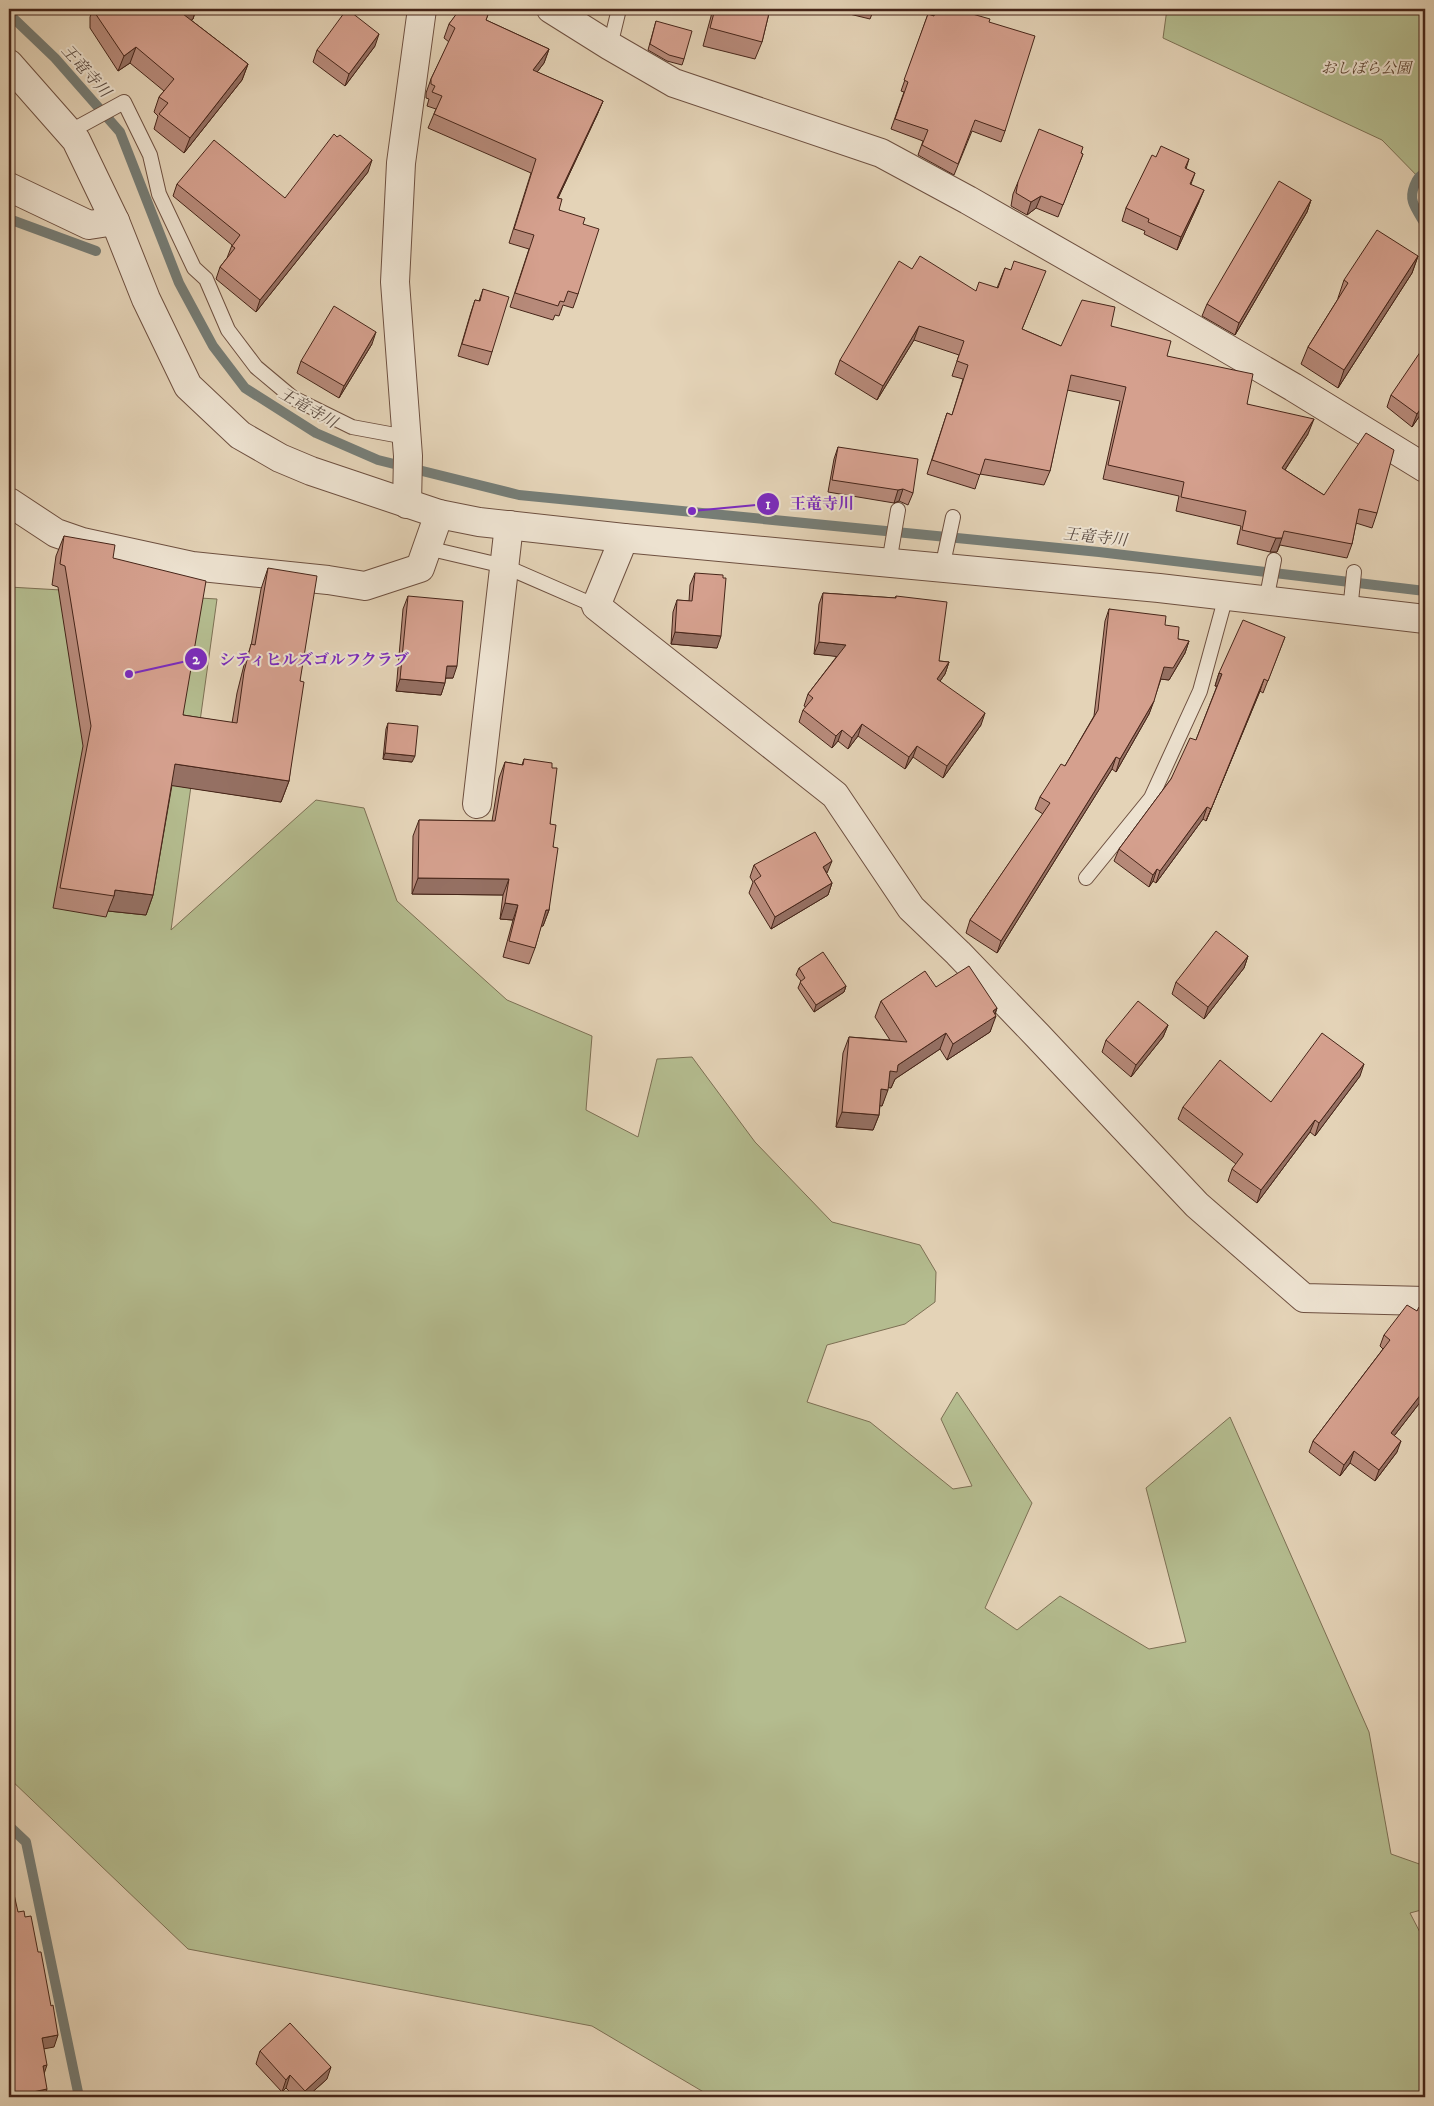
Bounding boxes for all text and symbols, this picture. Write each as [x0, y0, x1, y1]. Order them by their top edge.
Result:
water label: 王竜寺川 [57, 41, 116, 103]
park label: おしぼら公園 [1321, 59, 1414, 78]
water label: 王竜寺川 [275, 383, 342, 434]
callout: 王竜寺川 [755, 488, 864, 519]
text: 王竜寺川 [790, 494, 854, 514]
text: 1 [765, 495, 771, 514]
water label: 王竜寺川 [1062, 524, 1130, 550]
callout: シティヒルズゴルフクラブ [183, 644, 420, 675]
text: 2 [192, 650, 200, 669]
text: シティヒルズゴルフクラブ [219, 650, 409, 670]

